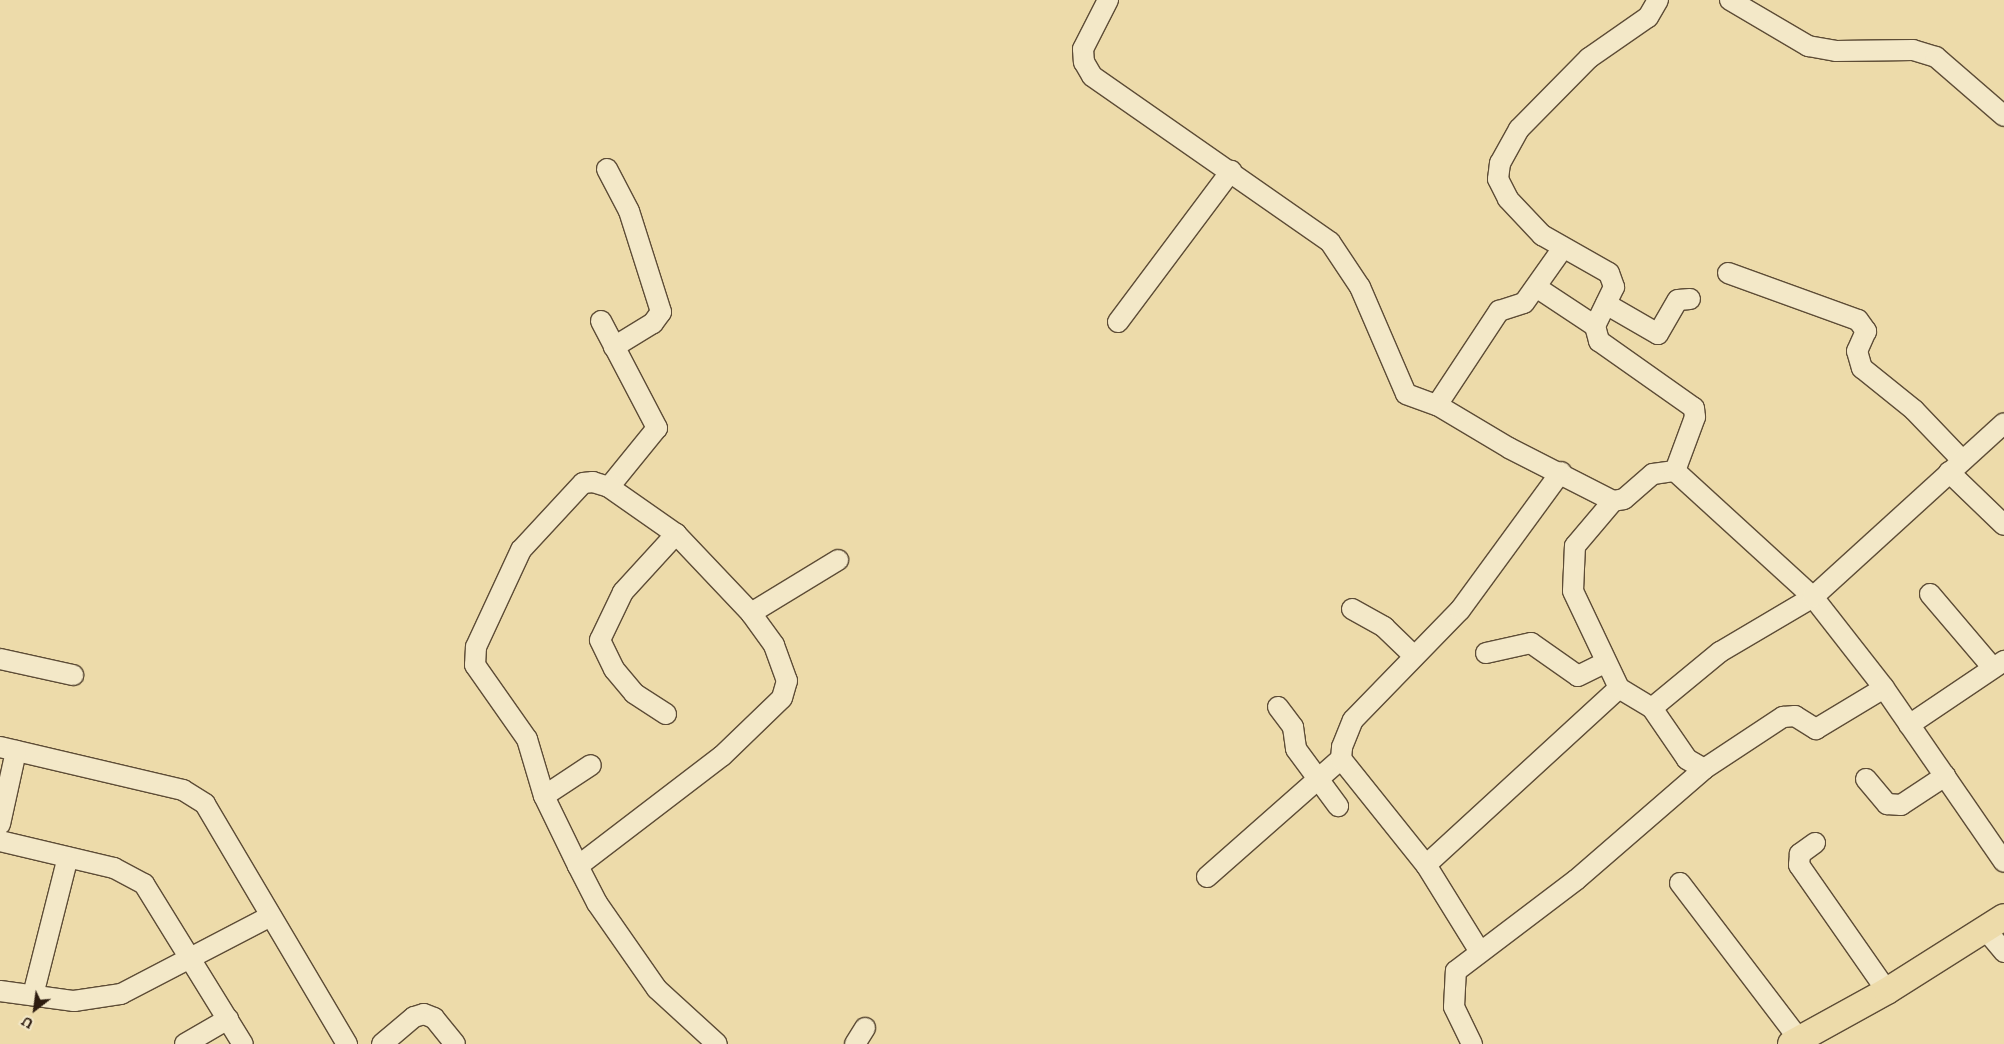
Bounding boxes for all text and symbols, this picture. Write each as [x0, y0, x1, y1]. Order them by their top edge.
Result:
north arrow [10, 984, 60, 1034]
text: U [18, 1011, 37, 1032]

